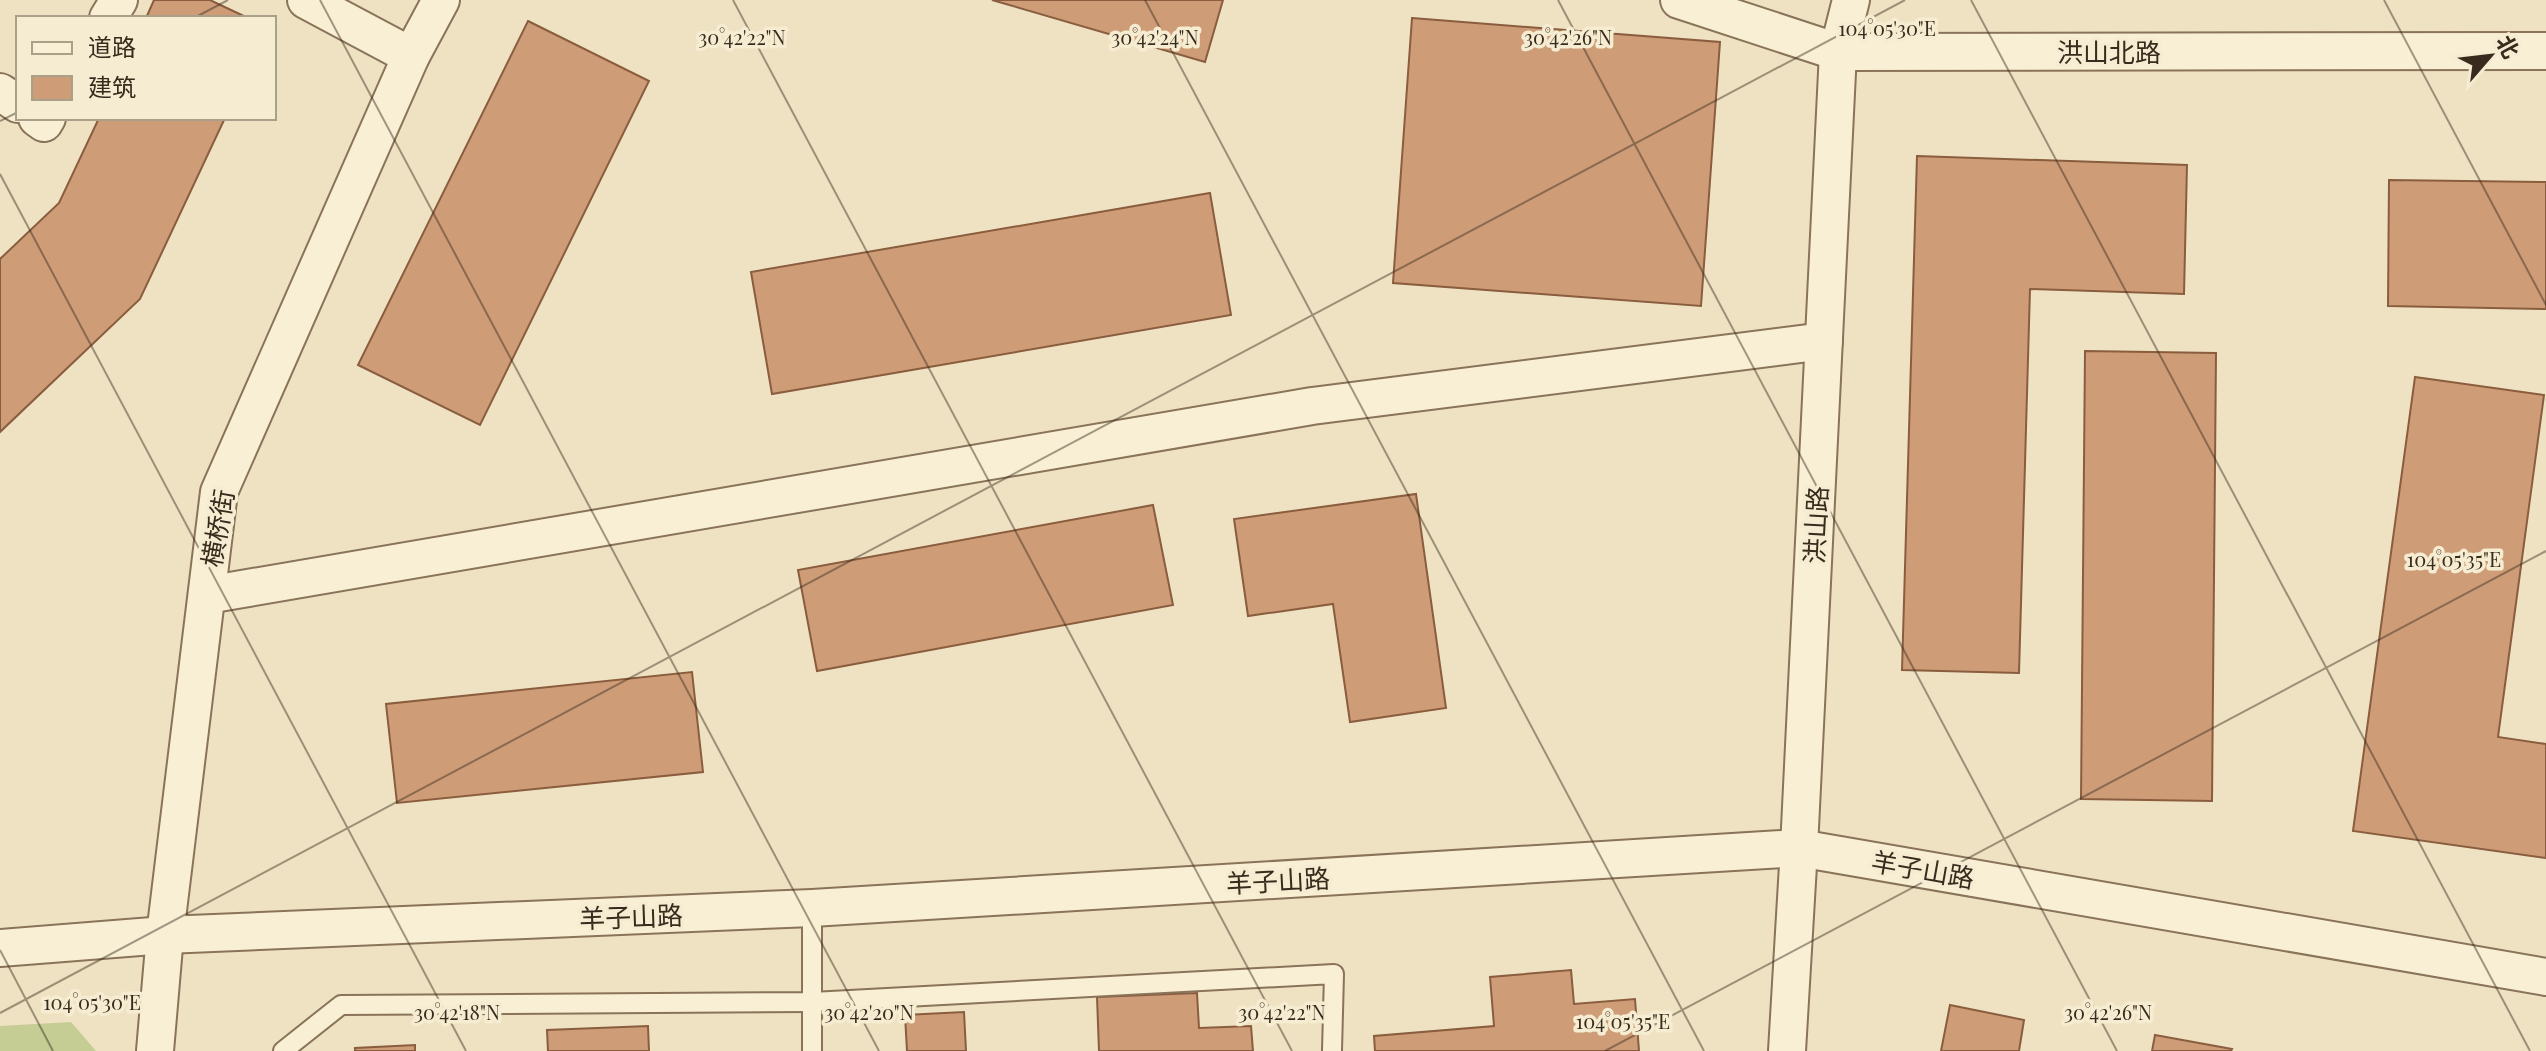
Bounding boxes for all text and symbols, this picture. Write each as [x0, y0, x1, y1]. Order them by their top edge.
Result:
text: 104°05'30"E [1838, 14, 1936, 41]
legend [16, 16, 276, 120]
north arrow [2450, 16, 2530, 96]
text: 30°42'22"N [698, 23, 786, 50]
text: 30°42'24"N [1111, 23, 1199, 50]
text: 30°42'26"N [1524, 23, 1612, 50]
text: 北 [2490, 29, 2527, 63]
text: 道路 [88, 30, 136, 62]
street label: 洪山北路 [2057, 34, 2161, 69]
text: 建筑 [88, 70, 136, 102]
street label: 洪山路 [1795, 485, 1835, 565]
street label: 横桥街 [193, 487, 241, 569]
text: 104°05'35"E [2407, 545, 2501, 572]
street label: 羊子山路 [1869, 843, 1977, 895]
street label: 羊子山路 [1225, 860, 1331, 900]
street label: 羊子山路 [578, 897, 684, 935]
text: 104°05'30"E [43, 988, 141, 1015]
text: 30°42'18"N [414, 998, 500, 1025]
text: 30°42'20"N [824, 998, 914, 1025]
text: 30°42'22"N [1238, 998, 1326, 1025]
text: 30°42'26"N [2064, 998, 2152, 1025]
text: 104°05'35"E [1576, 1007, 1670, 1034]

